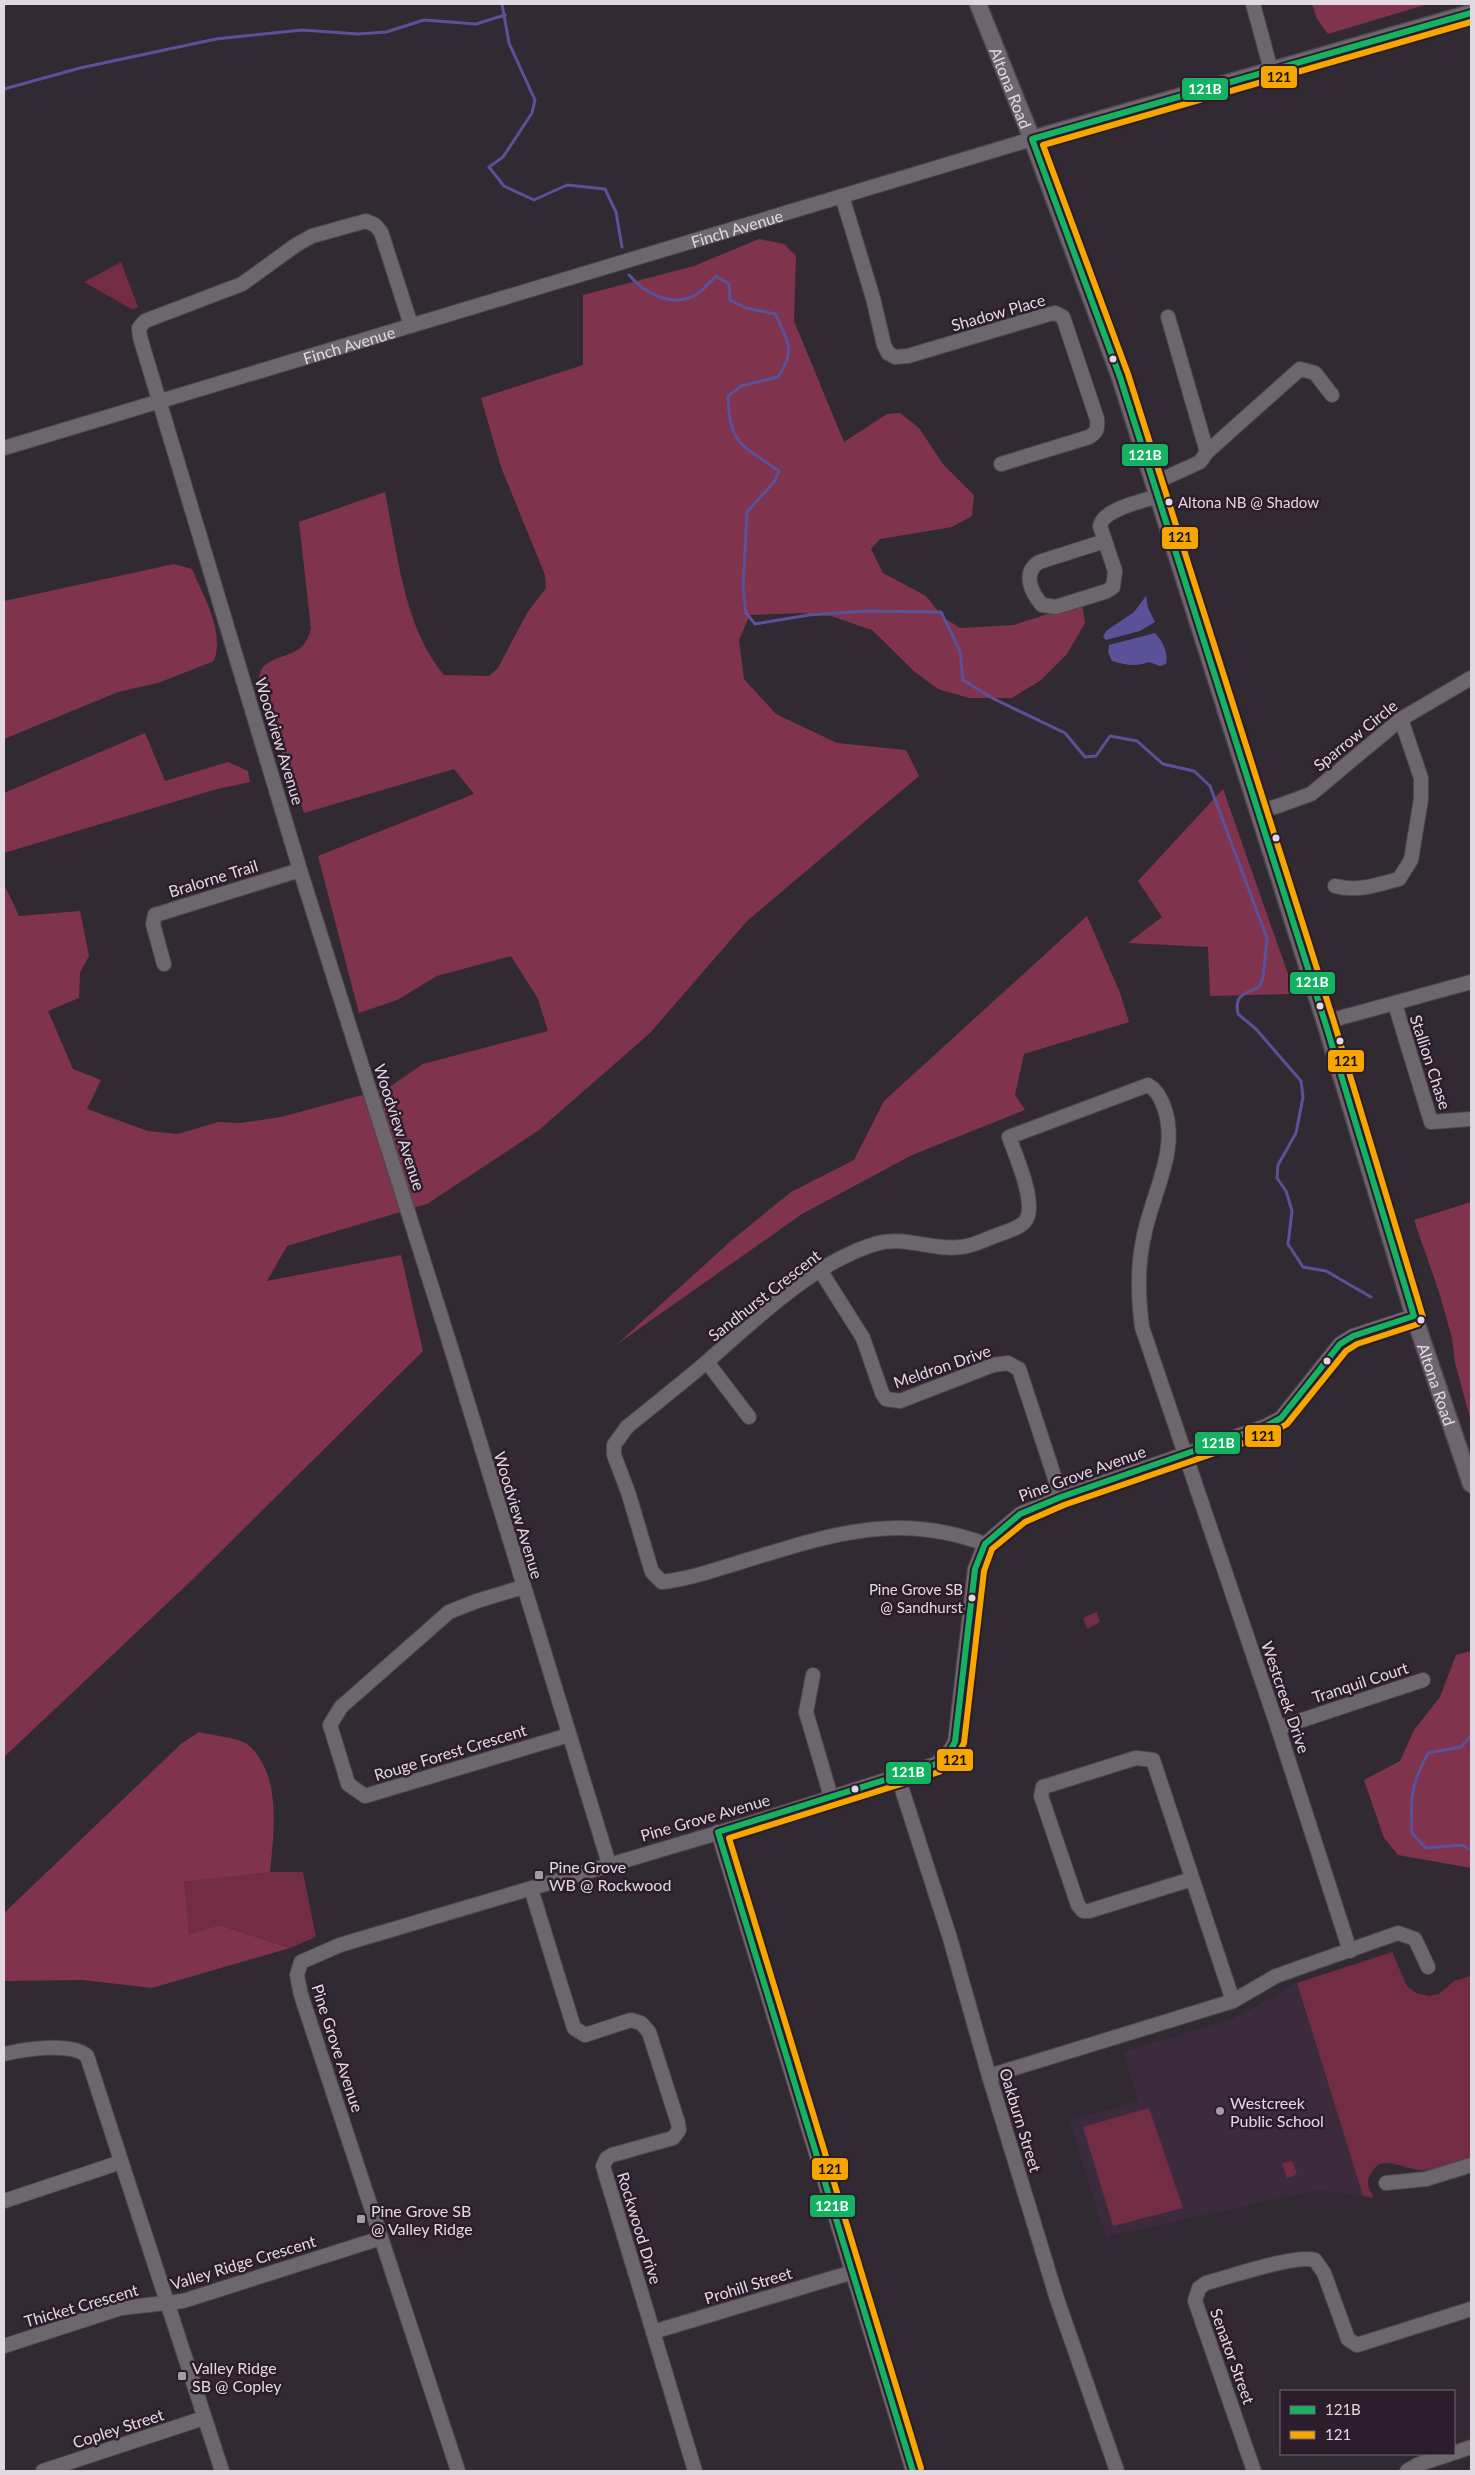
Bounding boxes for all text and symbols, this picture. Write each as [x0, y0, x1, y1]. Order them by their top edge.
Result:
street label: Altona Road [987, 44, 1036, 131]
line badge: 121 [1260, 65, 1298, 89]
text: 121 [1267, 68, 1291, 85]
line badge: 121B [1181, 77, 1229, 101]
text: 121B [1188, 80, 1222, 97]
street label: Finch Avenue [688, 205, 785, 251]
street label: Shadow Place [949, 290, 1047, 334]
street label: Finch Avenue [301, 322, 397, 367]
unlabelled marker [1108, 354, 1118, 364]
line badge: 121B [1121, 443, 1169, 467]
text: 121B [1128, 446, 1162, 463]
place label: Altona NB @ Shadow [1178, 493, 1319, 511]
marker: Altona NB @ Shadow [1164, 497, 1174, 507]
line badge: 121 [1161, 526, 1199, 550]
text: 121 [1168, 528, 1192, 545]
street label: Woodview Avenue [252, 675, 308, 807]
street label: Sparrow Circle [1309, 696, 1401, 774]
unlabelled marker [1271, 833, 1281, 843]
street label: Bralorne Trail [166, 855, 260, 901]
line badge: 121B [1289, 971, 1336, 995]
text: 121B [1295, 973, 1329, 990]
unlabelled marker [1315, 1001, 1325, 1011]
street label: Stallion Chase [1407, 1012, 1455, 1112]
unlabelled marker [1335, 1036, 1345, 1046]
line badge: 121 [1327, 1049, 1365, 1073]
text: 121 [1334, 1052, 1358, 1069]
street label: Woodview Avenue [371, 1061, 429, 1193]
street label: Sandhurst Crescent [704, 1245, 824, 1345]
unlabelled marker [1416, 1315, 1426, 1325]
street label: Meldron Drive [891, 1340, 993, 1392]
street label: Altona Road [1414, 1340, 1460, 1428]
unlabelled marker [1322, 1356, 1332, 1366]
line badge: 121 [1244, 1424, 1282, 1448]
text: 121 [1251, 1427, 1275, 1444]
line badge: 121B [1194, 1431, 1241, 1455]
text: 121B [1201, 1434, 1235, 1451]
street label: Pine Grove Avenue [1016, 1441, 1148, 1505]
street label: Woodview Avenue [491, 1449, 547, 1581]
place label: Pine Grove SB @ Sandhurst [869, 1580, 964, 1616]
marker: Pine Grove SB @ Sandhurst [967, 1593, 977, 1603]
street label: Westcreek Drive [1258, 1639, 1314, 1755]
street label: Tranquil Court [1310, 1657, 1411, 1706]
street label: Rouge Forest Crescent [371, 1720, 529, 1784]
line badge: 121 [936, 1748, 974, 1772]
text: 121 [943, 1751, 967, 1768]
line badge: 121B [885, 1761, 932, 1785]
text: 121B [891, 1763, 925, 1780]
unlabelled marker [850, 1784, 860, 1794]
street label: Pine Grove Avenue [638, 1789, 772, 1845]
place label: Pine Grove WB @ Rockwood [549, 1857, 671, 1894]
marker: Pine Grove WB @ Rockwood [533, 1869, 545, 1881]
street label: Pine Grove Avenue [308, 1981, 368, 2115]
street label: Oakburn Street [996, 2066, 1046, 2174]
place label: Westcreek Public School [1230, 2093, 1324, 2130]
marker: Westcreek Public School [1214, 2105, 1226, 2117]
line badge: 121 [811, 2157, 849, 2181]
text: 121 [818, 2160, 842, 2177]
street label: Rockwood Drive [614, 2170, 666, 2286]
line badge: 121B [809, 2194, 856, 2218]
text: 121B [815, 2197, 849, 2214]
place label: Pine Grove SB @ Valley Ridge [371, 2201, 473, 2238]
marker: Pine Grove SB @ Valley Ridge [355, 2213, 367, 2225]
street label: Valley Ridge Crescent [168, 2231, 318, 2293]
street label: Prohill Street [702, 2263, 794, 2307]
street label: Thicket Crescent [22, 2280, 140, 2330]
street label: Senator Street [1207, 2306, 1259, 2407]
place label: Valley Ridge SB @ Copley [192, 2358, 282, 2395]
marker: Valley Ridge SB @ Copley [176, 2370, 188, 2382]
legend [1280, 2390, 1455, 2455]
text: 121B [1325, 2400, 1361, 2418]
street label: Copley Street [70, 2404, 166, 2452]
text: 121 [1325, 2425, 1351, 2443]

